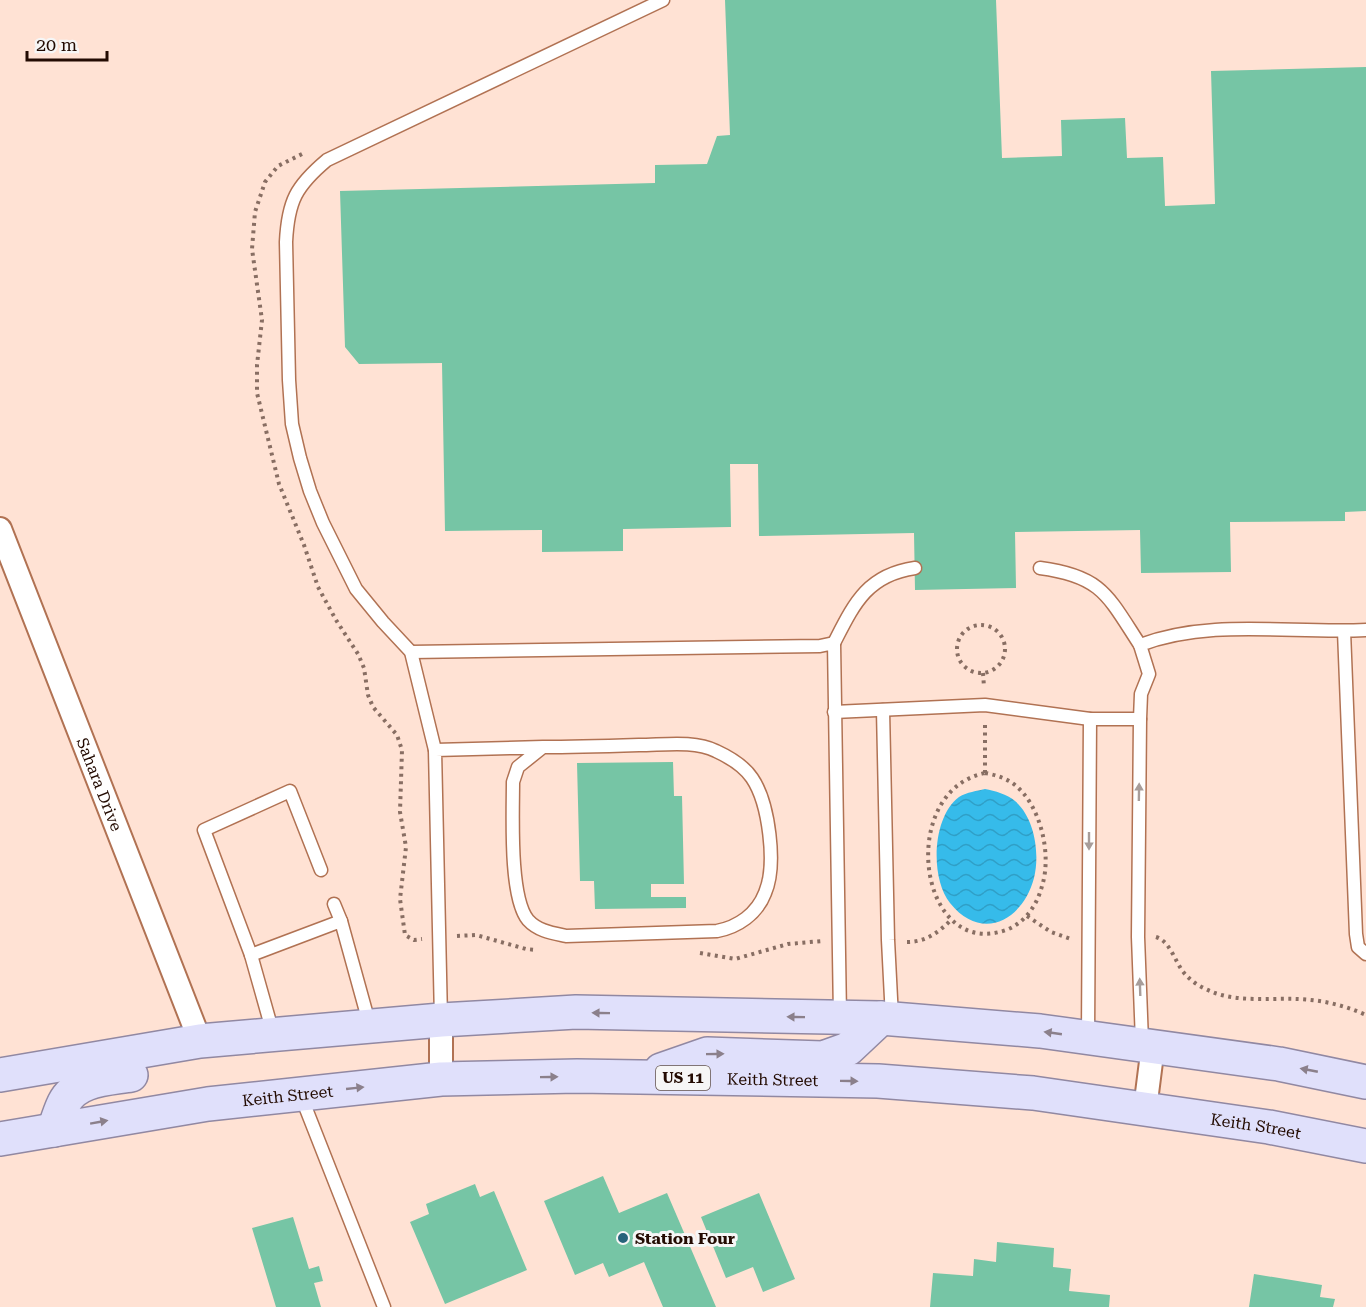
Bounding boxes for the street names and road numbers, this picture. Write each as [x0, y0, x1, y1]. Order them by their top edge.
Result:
street label: Sahara Drive [73, 735, 127, 834]
road number: US 11 [656, 1066, 710, 1090]
street label: Keith Street [727, 1069, 819, 1090]
street label: Keith Street [241, 1081, 334, 1110]
street label: Keith Street [1209, 1109, 1303, 1143]

